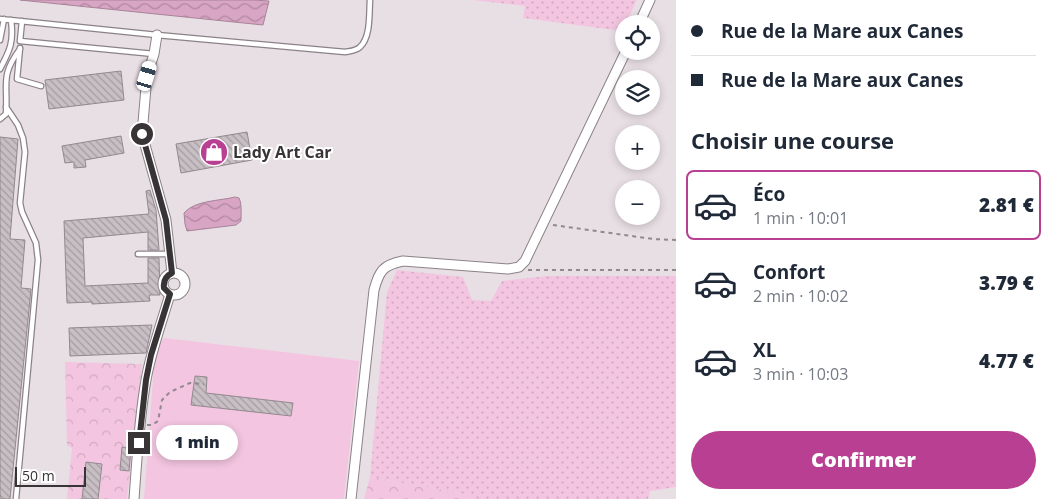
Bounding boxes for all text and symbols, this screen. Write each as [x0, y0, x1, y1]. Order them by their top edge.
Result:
map controls [615, 15, 660, 225]
button: locate [615, 15, 660, 60]
text: Rue de la Mare aux Canes [721, 18, 963, 44]
car [135, 59, 158, 93]
text: Rue de la Mare aux Canes [721, 67, 963, 93]
button: layers [615, 70, 660, 115]
route start [131, 123, 153, 145]
button: + [615, 125, 660, 170]
text: Choisir une course [691, 125, 894, 155]
shop icon: Lady Art Car [199, 137, 229, 167]
place label: Lady Art Car [233, 141, 332, 163]
button: − [615, 180, 660, 225]
text: Éco [753, 181, 785, 207]
icon: car [693, 183, 738, 228]
text: 2.81 € [979, 192, 1034, 218]
text: 1 min · 10:01 [753, 207, 848, 229]
text: Confort [753, 259, 825, 285]
icon: car [693, 261, 738, 306]
text: 3.79 € [979, 270, 1034, 296]
text: 2 min · 10:02 [753, 285, 848, 307]
text: XL [753, 337, 776, 363]
icon: car [693, 339, 738, 384]
text: 4.77 € [979, 348, 1034, 374]
text: 3 min · 10:03 [753, 363, 848, 385]
callout: 1 min [156, 426, 239, 460]
text: 1 min [174, 431, 220, 453]
button: Confirmer [691, 431, 1036, 489]
route end [128, 432, 150, 454]
scale bar [15, 464, 86, 487]
text: 50 m [22, 466, 55, 485]

